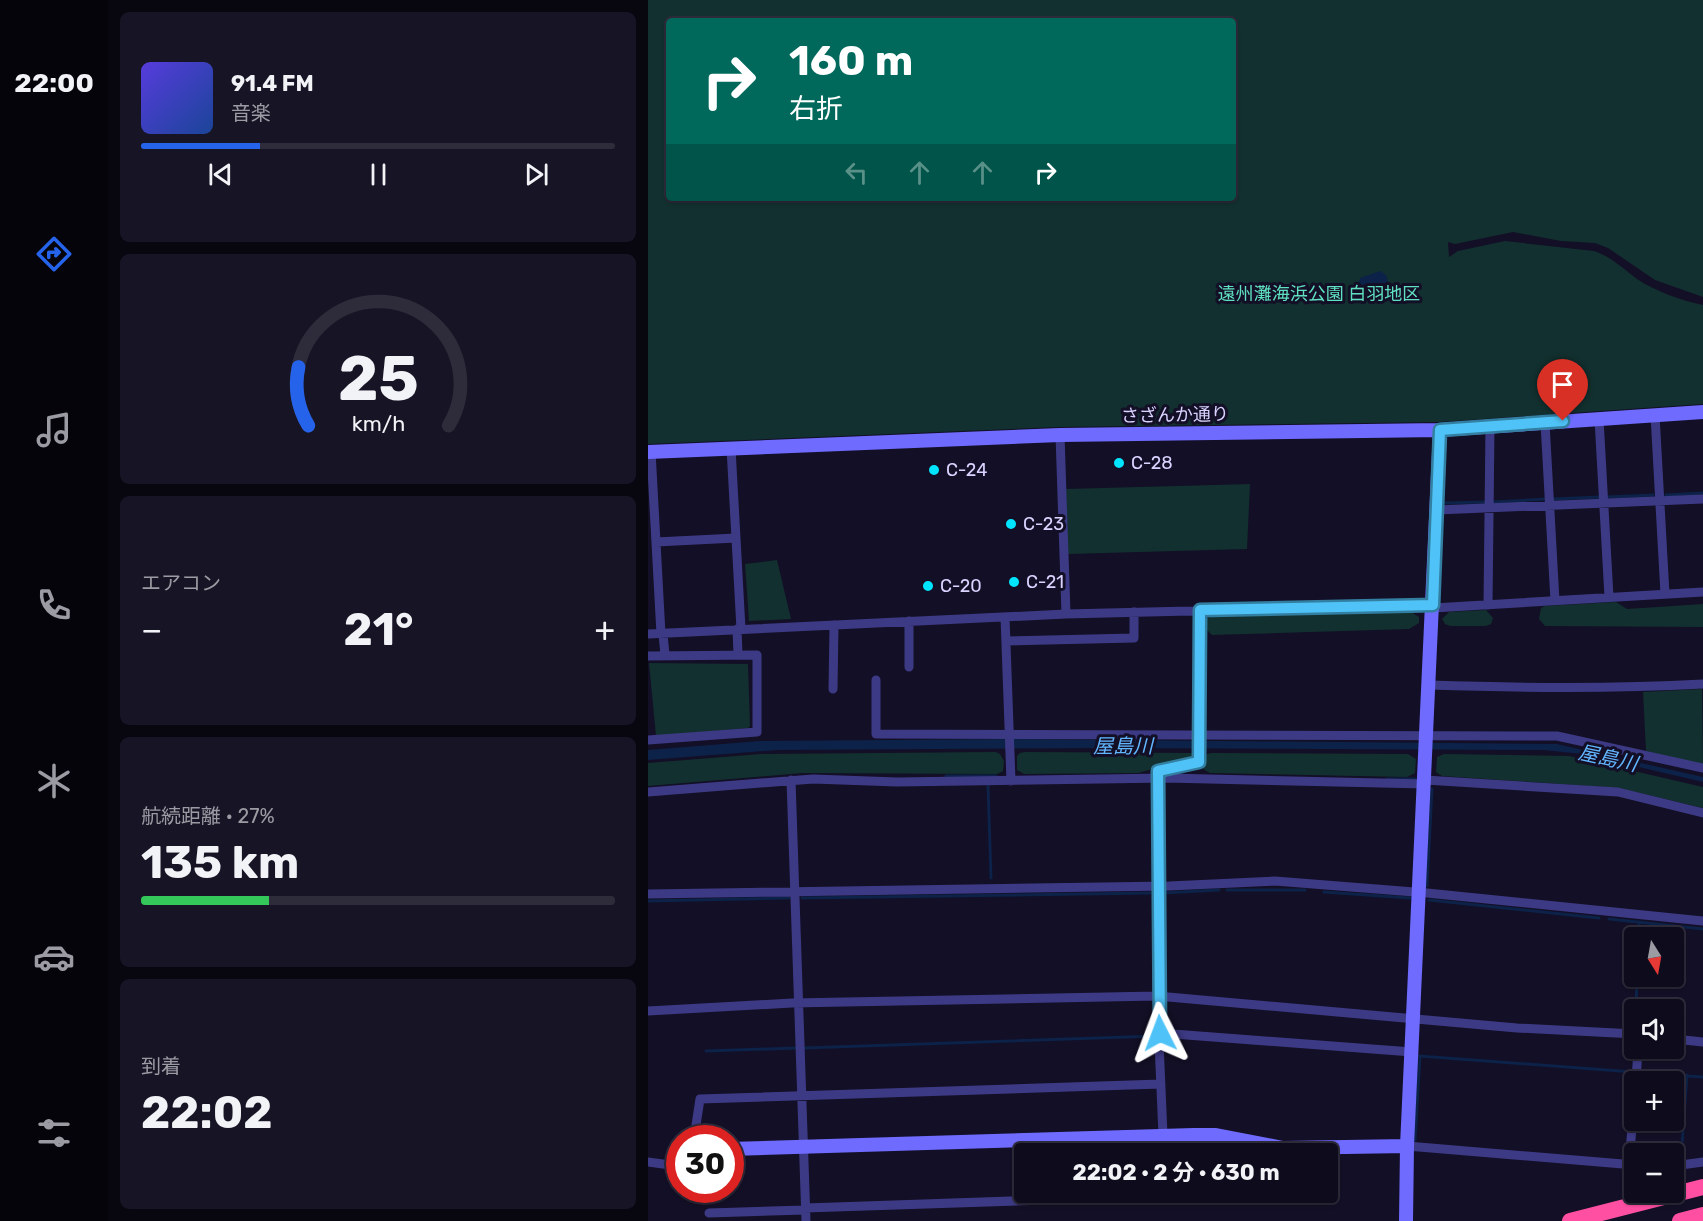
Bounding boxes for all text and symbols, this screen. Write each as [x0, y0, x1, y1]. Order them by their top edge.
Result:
text: 160 m [789, 36, 913, 86]
icon: right [690, 42, 768, 120]
text: 22:00 [14, 67, 94, 99]
text: 91.4 FM [231, 70, 314, 97]
text: 右折 [789, 93, 843, 125]
text: 音楽 [231, 101, 271, 125]
icon: left [840, 156, 873, 189]
icon: ahead [903, 156, 936, 189]
icon: ahead [966, 156, 999, 189]
icon: right [1029, 156, 1062, 189]
icon: previous [204, 158, 237, 191]
icon: pause [362, 158, 395, 191]
icon: next [520, 158, 553, 191]
icon: directions [33, 233, 75, 275]
park label: 遠州灘海浜公園 白羽地区 [1218, 283, 1420, 305]
text: 25 [338, 342, 418, 416]
pin [1537, 359, 1588, 421]
icon: arrive [1546, 368, 1579, 401]
street label: さざんか通り [1121, 403, 1229, 427]
icon: music [33, 409, 75, 451]
text: km/h [351, 411, 405, 436]
place label: C-28 [1131, 452, 1173, 474]
marker: C-28 [1112, 456, 1126, 470]
place label: C-24 [946, 459, 987, 481]
marker: C-24 [927, 463, 941, 477]
place label: C-23 [1023, 513, 1064, 535]
marker: C-23 [1004, 517, 1018, 531]
text: エアコン [141, 571, 221, 595]
place label: C-21 [1026, 571, 1064, 593]
place label: C-20 [940, 575, 982, 597]
marker: C-21 [1007, 575, 1021, 589]
marker: C-20 [921, 579, 935, 593]
icon: phone [33, 584, 75, 626]
text: 21° [343, 603, 414, 656]
text: − [141, 610, 162, 649]
text: + [594, 610, 615, 649]
water label: 屋島川 [1093, 734, 1155, 758]
water label: 屋島川 [1576, 740, 1642, 776]
icon: climate [33, 760, 75, 802]
text: 航続距離 · 27% [141, 804, 275, 828]
text: 135 km [141, 836, 299, 889]
north arrow [1624, 927, 1684, 987]
map controls [1624, 927, 1684, 1203]
icon: car [33, 936, 75, 978]
button: sound [1624, 999, 1684, 1059]
position arrow [1128, 1001, 1192, 1065]
text: 到着 [141, 1054, 181, 1078]
button: + [1624, 1071, 1684, 1131]
text: 22:02 [141, 1086, 273, 1139]
icon: filters [33, 1112, 75, 1154]
speed limit sign: 30 [666, 1125, 744, 1203]
button: − [1624, 1143, 1684, 1203]
text: 22:02 · 2 分 · 630 m [1072, 1159, 1280, 1186]

